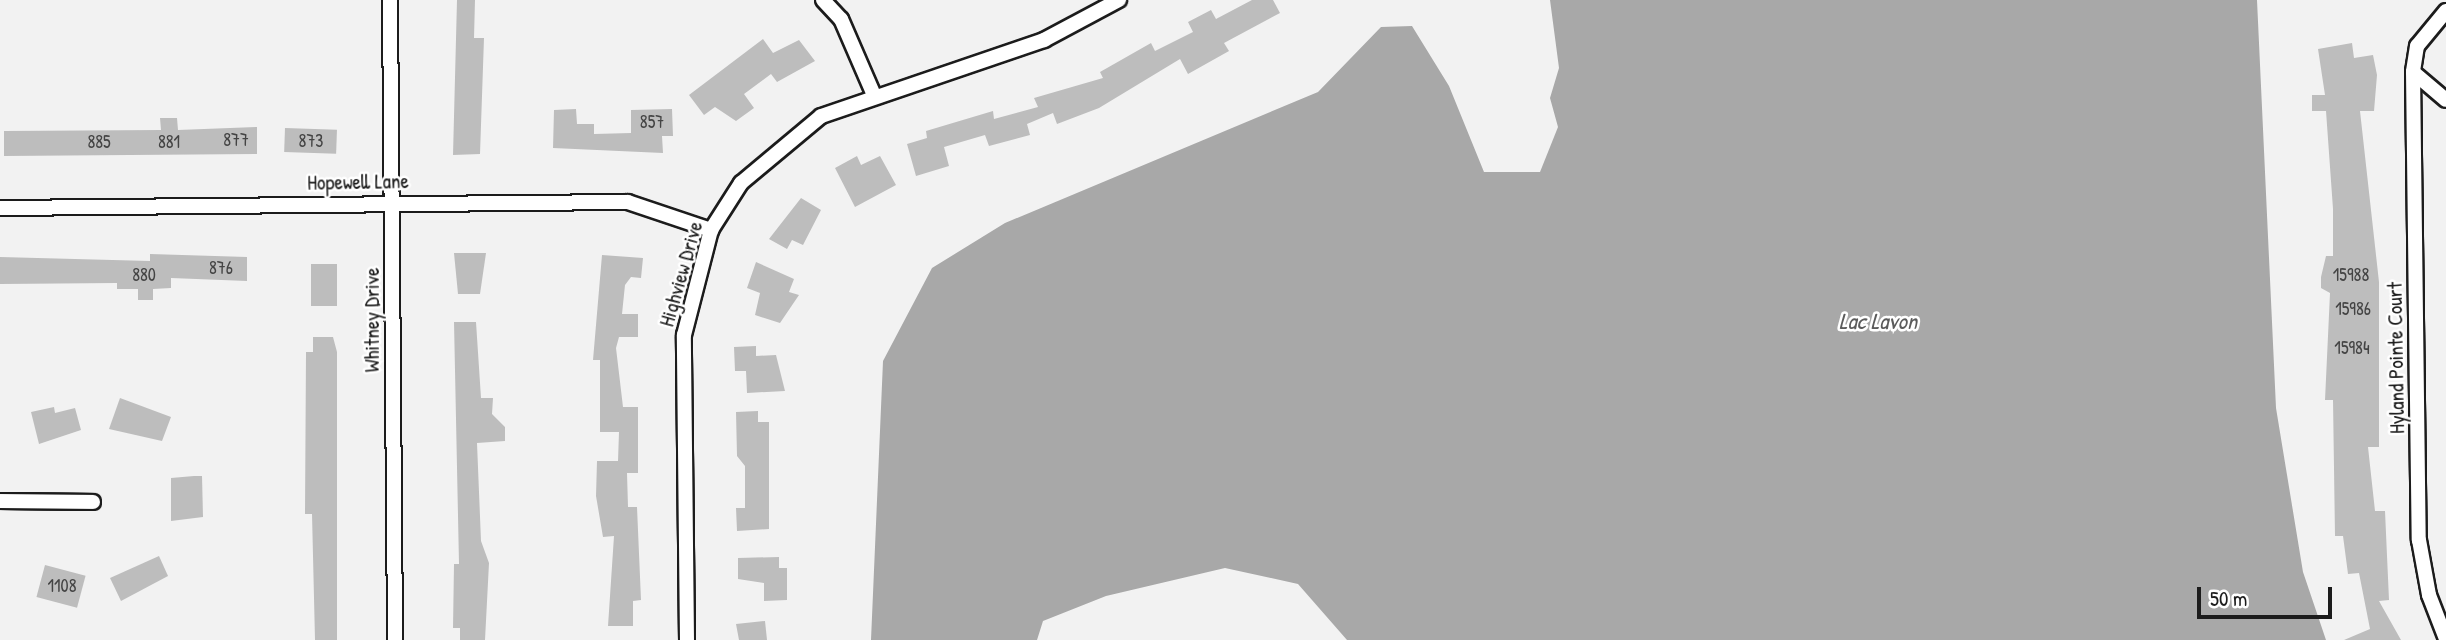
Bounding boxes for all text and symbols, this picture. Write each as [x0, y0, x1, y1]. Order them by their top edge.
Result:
house number: 857 [640, 111, 664, 133]
house number: 877 [223, 129, 249, 151]
house number: 873 [299, 130, 323, 152]
house number: 885 [87, 131, 111, 153]
house number: 881 [158, 131, 180, 153]
street label: Hopewell Lane [307, 169, 409, 195]
street label: Highview Drive [654, 219, 708, 329]
house number: 876 [209, 257, 233, 279]
house number: 880 [132, 264, 156, 286]
house number: 15988 [2333, 264, 2369, 286]
street label: Whitney Drive [359, 268, 385, 372]
street label: Hyland Pointe Court [2382, 282, 2410, 434]
house number: 15986 [2335, 298, 2371, 320]
water label: Lac Lavon [1839, 307, 1917, 335]
house number: 15984 [2334, 337, 2370, 359]
scale bar [2201, 574, 2336, 618]
house number: 1108 [48, 575, 76, 597]
text: 50 m [2210, 584, 2247, 613]

